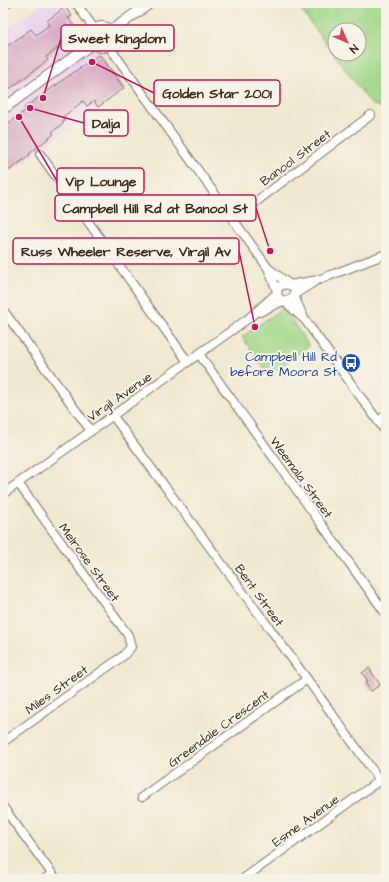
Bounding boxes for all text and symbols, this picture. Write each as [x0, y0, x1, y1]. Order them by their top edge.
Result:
north arrow [327, 22, 367, 62]
callout: Sweet Kingdom [61, 25, 174, 51]
text: Sweet Kingdom [67, 29, 167, 50]
text: N [346, 41, 361, 57]
callout: Golden Star 2001 [154, 80, 280, 106]
text: Golden Star 2001 [162, 84, 272, 104]
callout: Dalja [84, 110, 128, 136]
text: Dalja [92, 114, 121, 134]
street label: Banool Street [257, 125, 335, 190]
callout: Vip Lounge [57, 168, 144, 194]
text: Vip Lounge [65, 172, 137, 193]
callout: Campbell Hill Rd at Banool St [55, 195, 256, 221]
text: Campbell Hill Rd at Banool St [62, 199, 248, 219]
callout: Russ Wheeler Reserve, Virgil Av [13, 238, 239, 264]
text: Russ Wheeler Reserve, Virgil Av [21, 242, 232, 263]
place label: Campbell Hill Rd before Moora St [230, 348, 338, 381]
bus stop icon: Campbell Hill Rd before Moora St [340, 352, 362, 374]
street label: Virgil Avenue [84, 368, 156, 427]
street label: Weemala Street [265, 433, 337, 523]
street label: Melrose Street [55, 520, 124, 606]
street label: Bent Street [230, 561, 288, 631]
street label: Miles Street [22, 660, 92, 719]
street label: Greendale Crescent [164, 685, 274, 772]
street label: Esme Avenue [268, 790, 343, 851]

